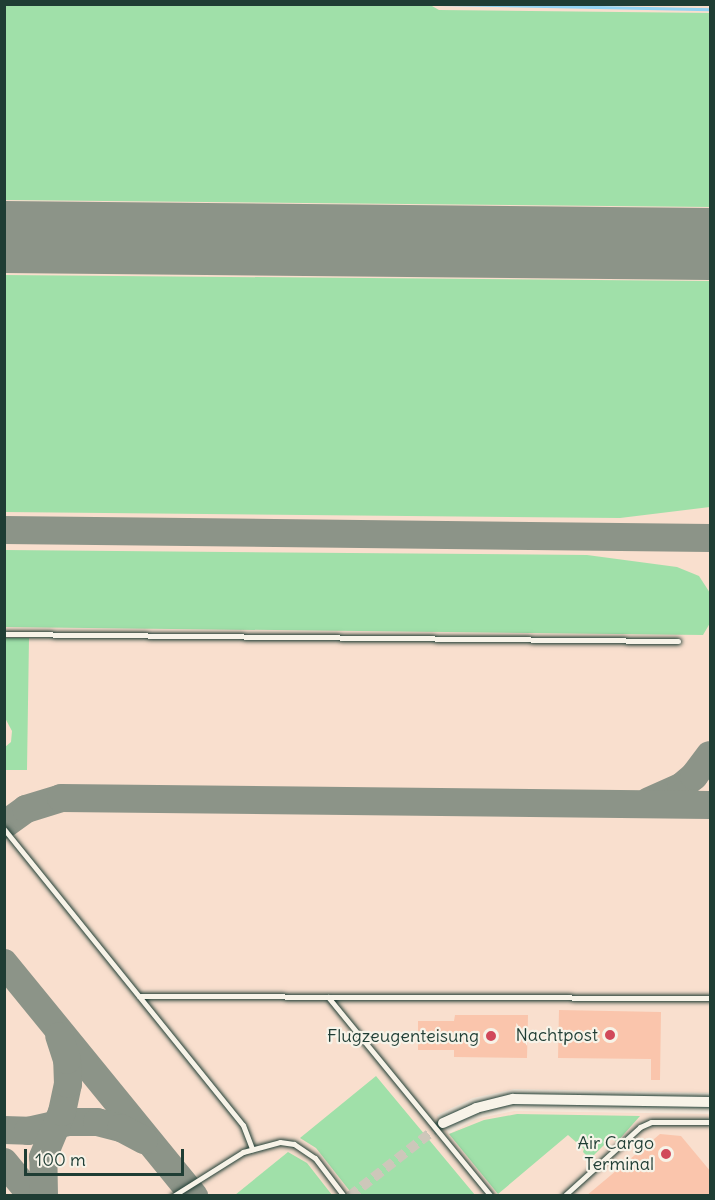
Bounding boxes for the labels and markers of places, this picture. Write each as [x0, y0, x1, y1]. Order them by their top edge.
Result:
place label: Nachtpost [515, 1024, 598, 1046]
place label: Flugzeugenteisung [327, 1025, 479, 1047]
marker: Nachtpost [603, 1028, 617, 1042]
marker: Flugzeugenteisung [484, 1029, 498, 1043]
place label: Air Cargo Terminal [578, 1133, 654, 1176]
marker: Air Cargo Terminal [659, 1147, 673, 1161]

